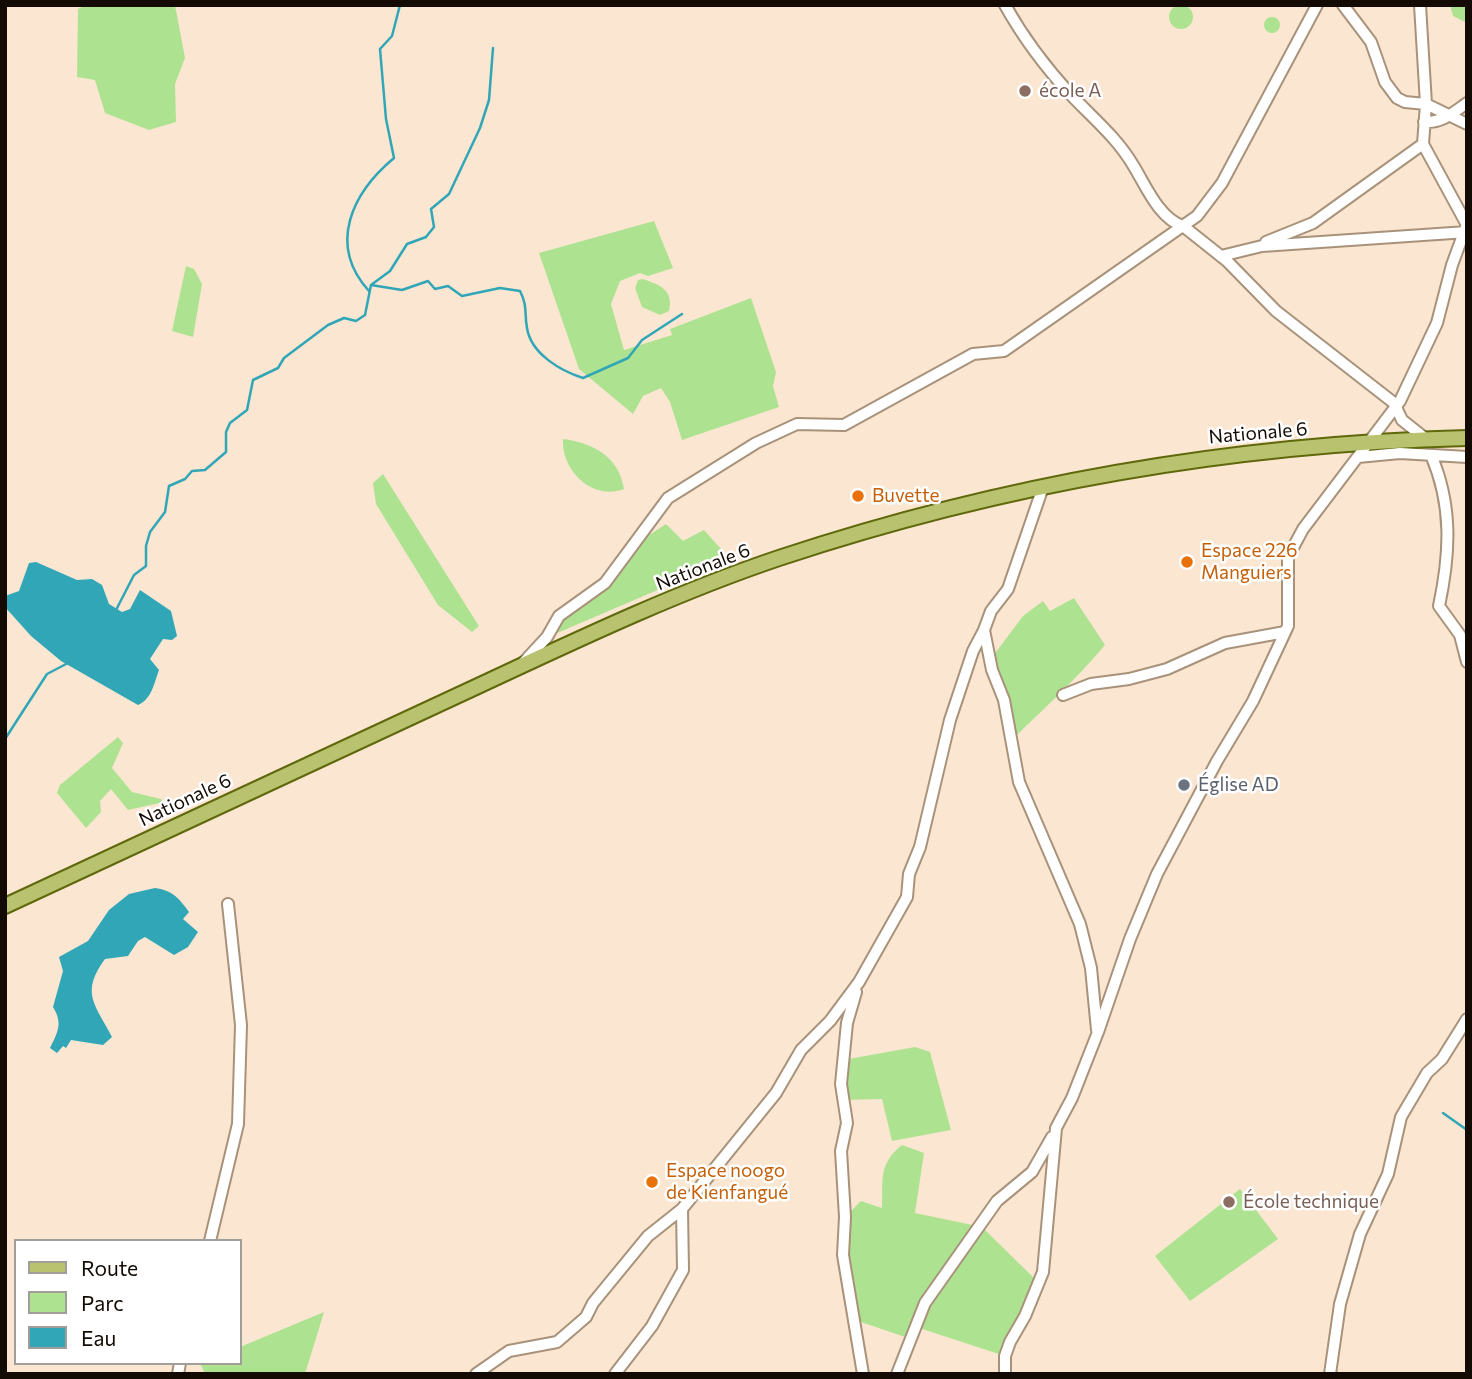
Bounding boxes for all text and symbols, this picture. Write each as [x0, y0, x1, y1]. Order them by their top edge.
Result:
place label: école A [1039, 80, 1101, 102]
marker: école A [1017, 83, 1033, 99]
street label: Nationale 6 [1208, 417, 1308, 449]
place label: Buvette [872, 485, 940, 507]
marker: Buvette [850, 488, 866, 504]
street label: Nationale 6 [653, 539, 753, 595]
place label: Espace 226 Manguiers [1201, 540, 1298, 584]
marker: Espace 226 Manguiers [1179, 554, 1195, 570]
street label: Nationale 6 [135, 769, 235, 831]
place label: Église AD [1198, 774, 1279, 796]
marker: Église AD [1176, 777, 1192, 793]
place label: Espace noogo de Kienfangué [666, 1160, 788, 1204]
marker: Espace noogo de Kienfangué [644, 1174, 660, 1190]
place label: École technique [1243, 1191, 1379, 1213]
marker: École technique [1221, 1194, 1237, 1210]
legend [14, 1239, 242, 1365]
text: Route [81, 1255, 138, 1280]
text: Parc [81, 1290, 124, 1315]
text: Eau [81, 1325, 116, 1350]

